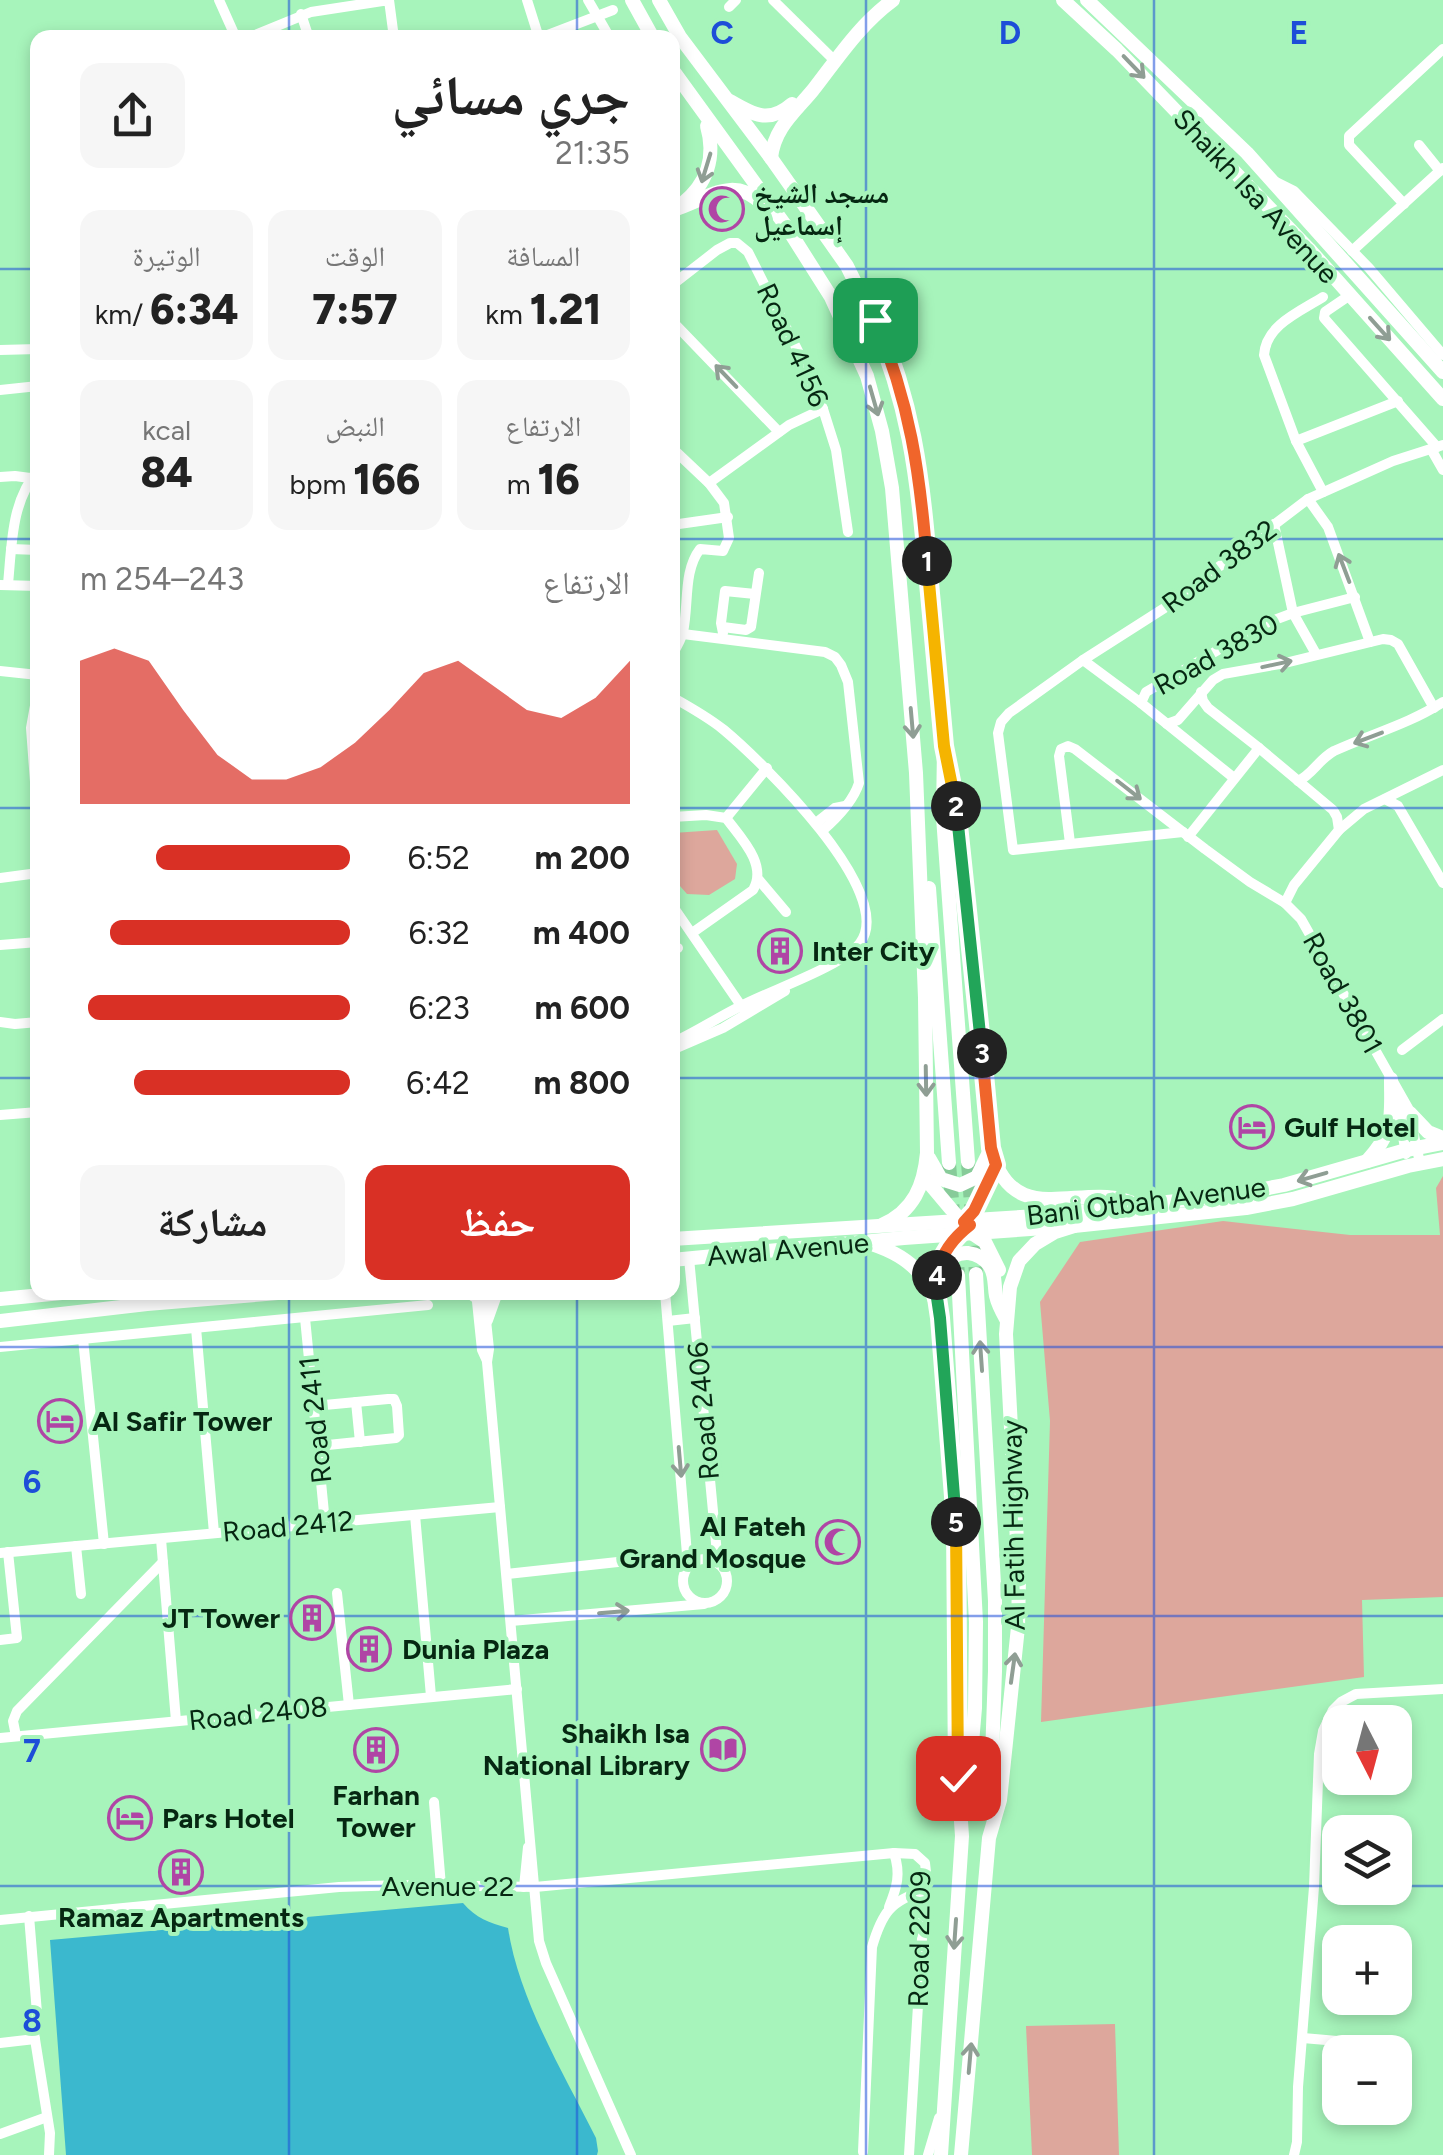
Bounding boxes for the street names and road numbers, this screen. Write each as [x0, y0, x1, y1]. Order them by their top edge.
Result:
street label: Shaikh Isa Avenue [1166, 102, 1346, 290]
street label: Road 4156 [750, 278, 836, 412]
street label: Road 3832 [1155, 512, 1283, 620]
street label: Road 3830 [1148, 606, 1284, 702]
street label: Road 3801 [1296, 926, 1390, 1060]
street label: Bani Otbah Avenue [1024, 1169, 1268, 1233]
street label: Awal Avenue [706, 1225, 870, 1273]
street label: Road 2406 [680, 1341, 726, 1481]
street label: Road 2411 [291, 1355, 339, 1485]
street label: Al Fatih Highway [994, 1419, 1032, 1631]
street label: Road 2412 [221, 1503, 355, 1549]
street label: Road 2408 [187, 1689, 329, 1737]
street label: Avenue 22 [382, 1869, 514, 1903]
street label: Road 2209 [901, 1870, 937, 2008]

